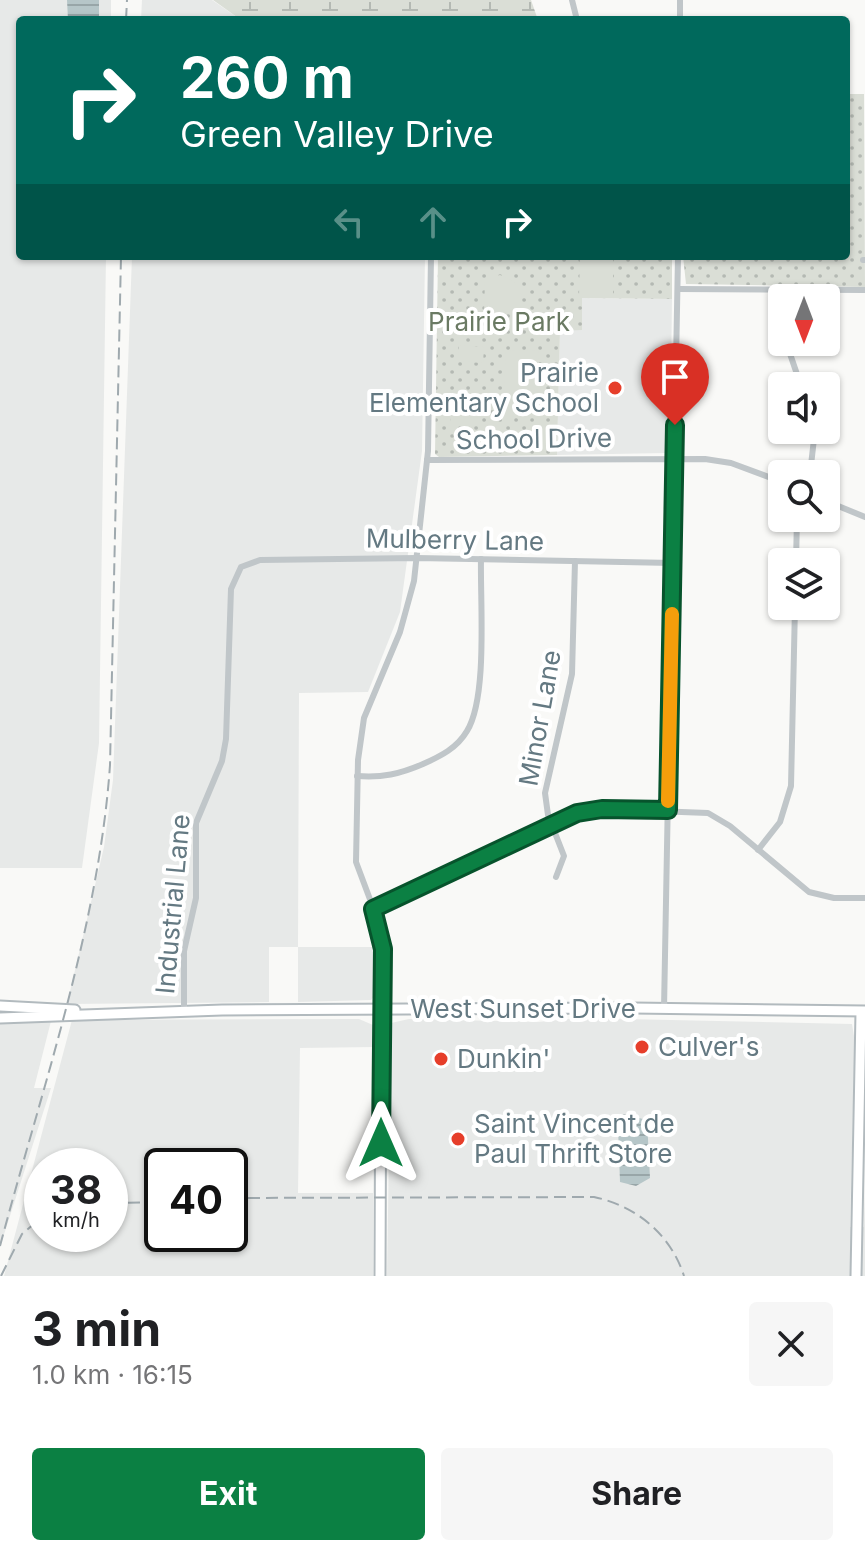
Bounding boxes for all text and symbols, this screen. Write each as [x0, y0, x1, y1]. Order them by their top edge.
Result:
text: 260 m [180, 44, 354, 112]
icon: right [48, 48, 152, 152]
text: Green Valley Drive [180, 112, 494, 156]
icon: left [327, 200, 371, 244]
icon: ahead [411, 200, 455, 244]
icon: right [495, 200, 539, 244]
north arrow [768, 284, 840, 356]
map controls [768, 284, 840, 620]
park label: Prairie Park [428, 306, 570, 337]
pin [641, 343, 709, 425]
icon: arrive [653, 355, 697, 399]
place label: Prairie Elementary School [369, 357, 599, 418]
button: sound [768, 372, 840, 444]
marker: Prairie Elementary School [606, 379, 624, 397]
street label: School Drive [456, 422, 612, 455]
button: search [768, 460, 840, 532]
street label: Mulberry Lane [366, 522, 544, 557]
button: layers [768, 548, 840, 620]
street label: Minor Lane [512, 647, 567, 788]
street label: Industrial Lane [149, 813, 196, 995]
street label: West Sunset Drive [410, 993, 636, 1024]
place label: Culver's [658, 1031, 759, 1062]
marker: Culver's [633, 1038, 651, 1056]
place label: Dunkin' [457, 1043, 550, 1074]
marker: Dunkin' [432, 1050, 450, 1068]
position arrow [339, 1101, 423, 1185]
place label: Saint Vincent de Paul Thrift Store [474, 1108, 675, 1169]
marker: Saint Vincent de Paul Thrift Store [449, 1130, 467, 1148]
speed limit sign: 40 [144, 1148, 248, 1252]
text: 38 [50, 1165, 102, 1214]
text: km/h [52, 1208, 100, 1232]
text: 3 min [32, 1299, 161, 1358]
button: close [749, 1302, 833, 1386]
text: 1.0 km · 16:15 [32, 1359, 193, 1390]
button: Exit [32, 1448, 425, 1540]
button: Share [441, 1448, 833, 1540]

